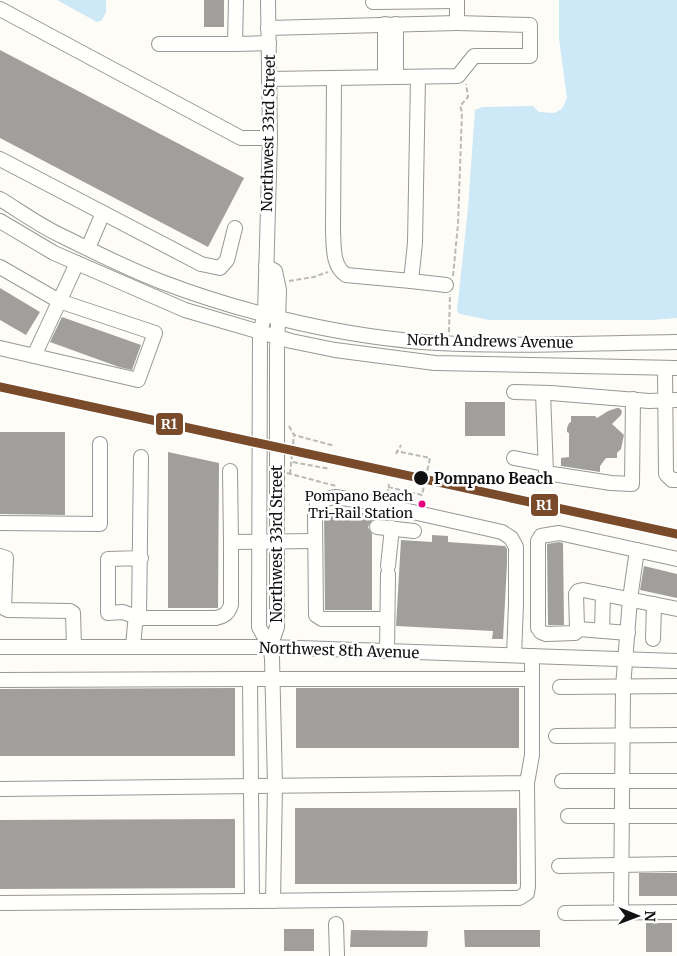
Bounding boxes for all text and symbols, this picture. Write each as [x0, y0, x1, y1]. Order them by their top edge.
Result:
street label: Northwest 33rd Street [257, 54, 279, 212]
street label: North Andrews Avenue [407, 330, 574, 352]
line badge: R1 [155, 412, 184, 436]
text: R1 [161, 415, 178, 433]
street label: Northwest 33rd Street [267, 465, 286, 623]
marker: Pompano Beach [412, 469, 430, 487]
place label: Pompano Beach [434, 469, 553, 488]
place label: Pompano Beach Tri-Rail Station [305, 487, 413, 522]
line badge: R1 [530, 493, 559, 517]
text: R1 [536, 496, 553, 514]
marker: Pompano Beach Tri-Rail Station [417, 499, 427, 509]
street label: Northwest 8th Avenue [258, 638, 420, 662]
north arrow [612, 891, 662, 941]
text: N [641, 911, 659, 922]

